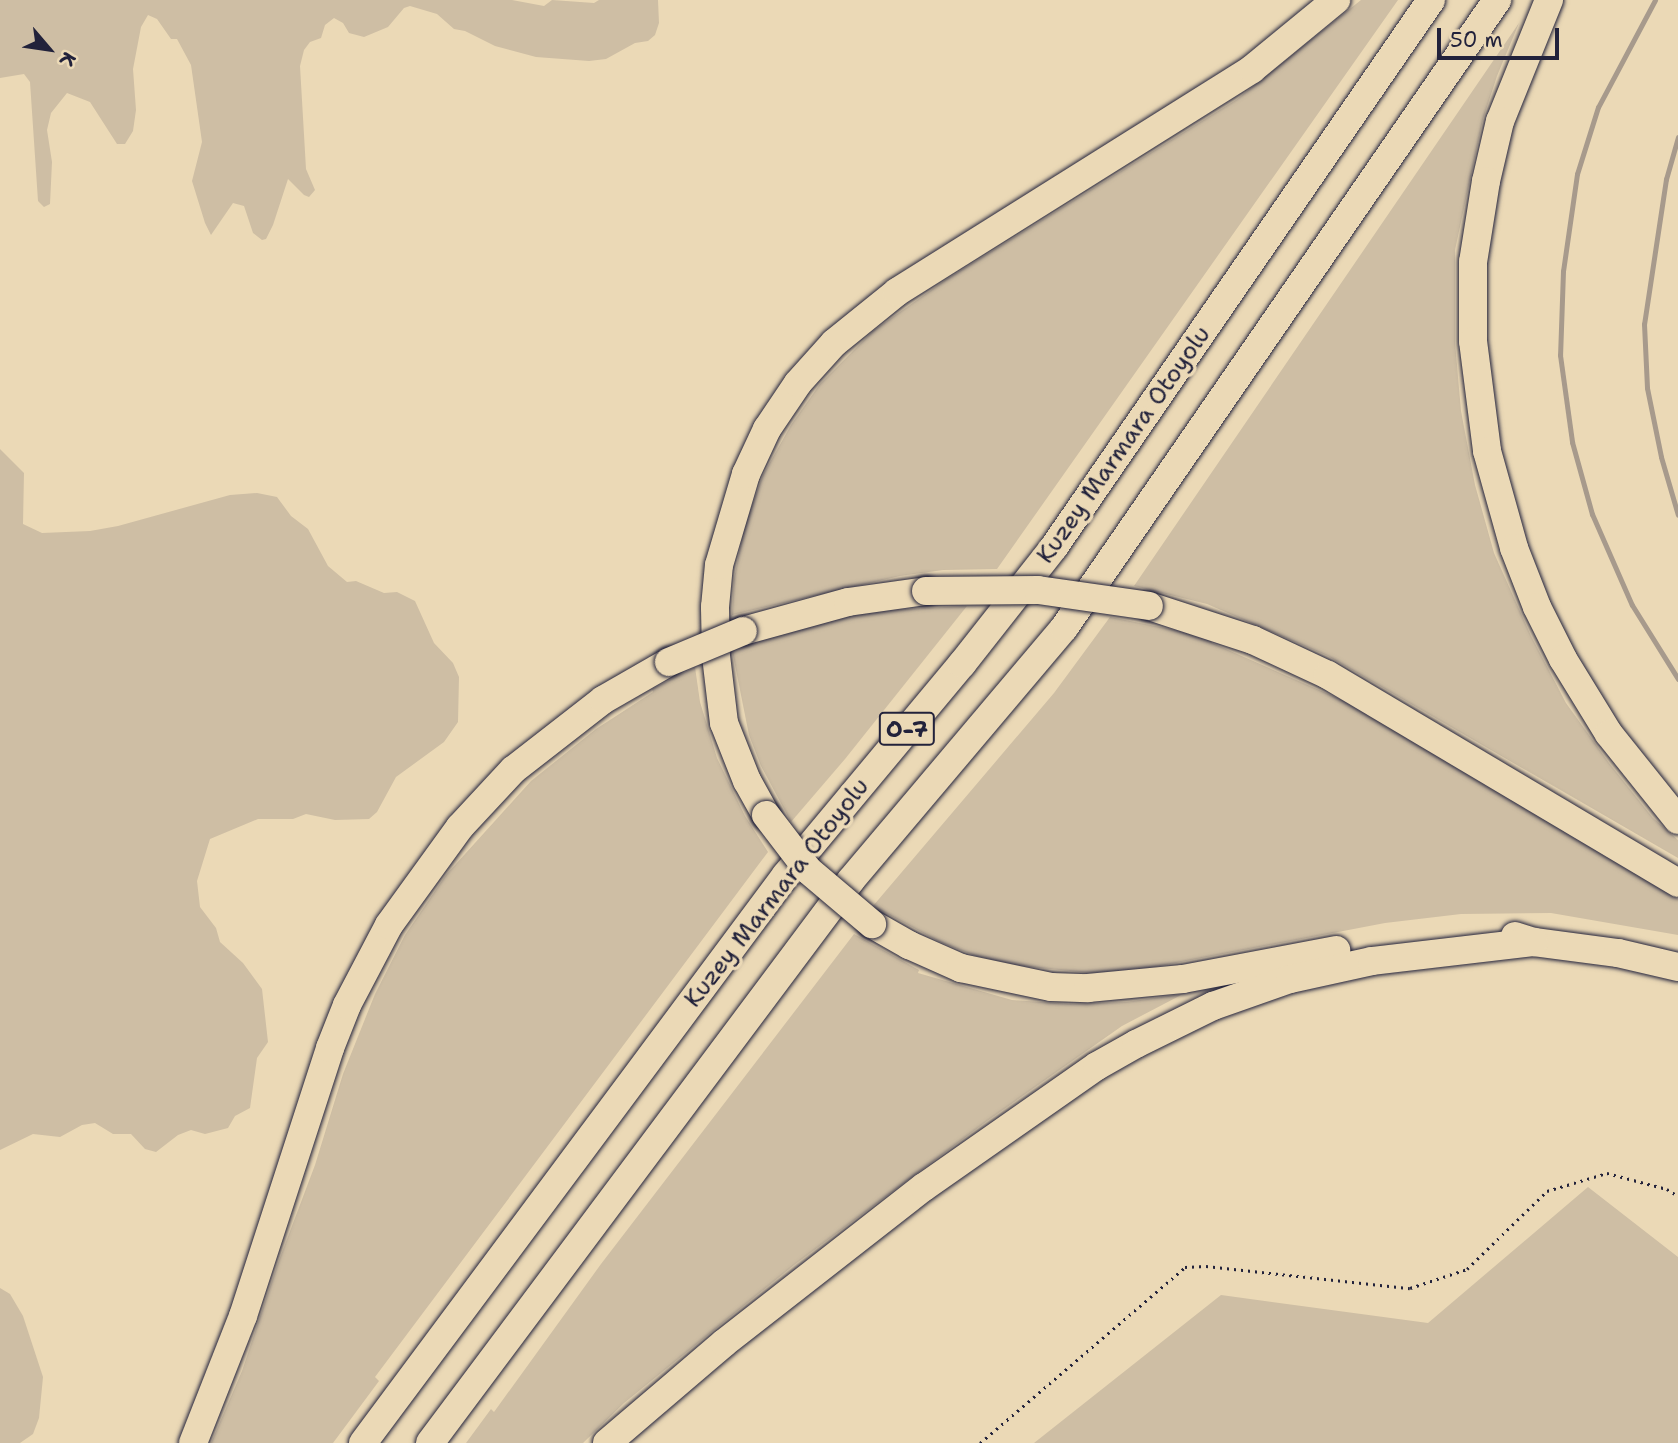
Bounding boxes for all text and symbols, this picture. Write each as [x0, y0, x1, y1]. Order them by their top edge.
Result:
north arrow [14, 14, 84, 84]
scale bar [1440, 14, 1562, 58]
text: 50 m [1450, 26, 1503, 54]
text: K [54, 48, 82, 71]
street label: Kuzey Marmara Otoyolu [1031, 321, 1217, 569]
road number: O-7 [877, 709, 937, 748]
street label: Kuzey Marmara Otoyolu [679, 773, 875, 1013]

